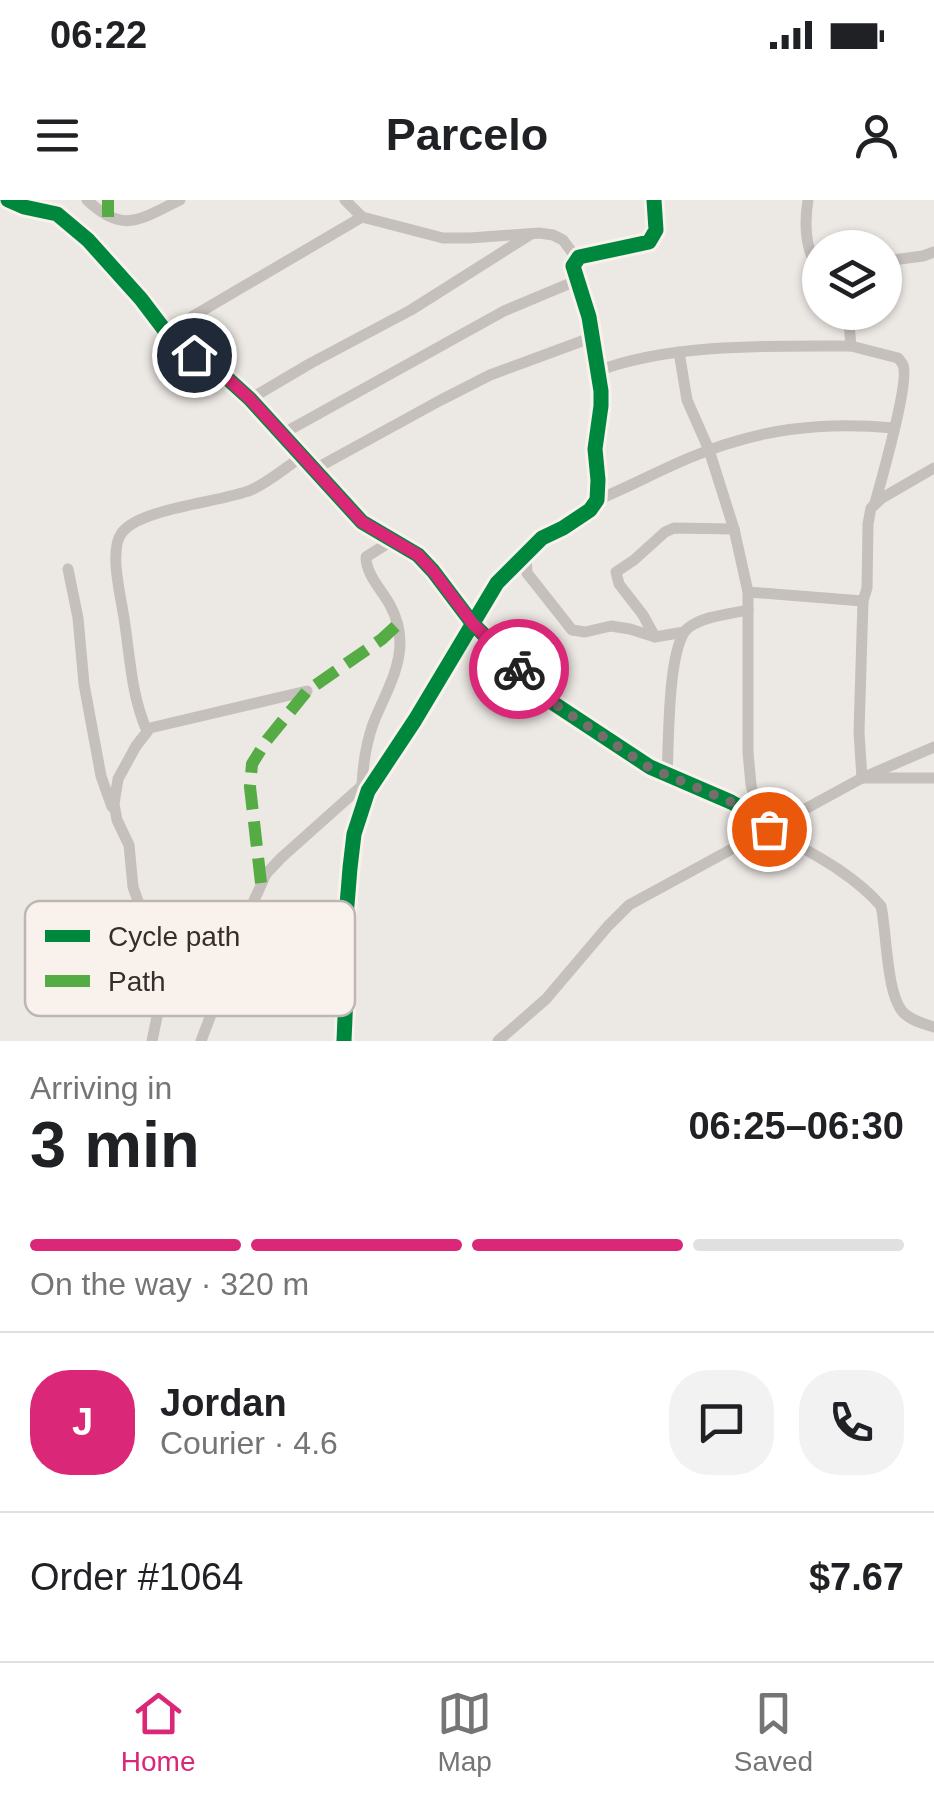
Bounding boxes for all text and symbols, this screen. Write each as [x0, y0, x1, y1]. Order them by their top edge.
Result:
text: 06:22 [50, 14, 147, 56]
icon: menu [30, 108, 85, 163]
icon: person [849, 108, 904, 163]
text: Parcelo [386, 109, 548, 160]
map controls [802, 230, 902, 330]
button: layers [802, 230, 902, 330]
pin [152, 313, 237, 398]
icon: home [167, 328, 222, 383]
courier [469, 619, 569, 719]
icon: bike [492, 642, 547, 697]
pin [727, 787, 812, 872]
icon: bag [742, 802, 797, 857]
legend [25, 901, 355, 1016]
text: Cycle path [108, 921, 240, 952]
text: Path [108, 966, 166, 997]
text: Arriving in [30, 1070, 172, 1106]
text: 06:25–06:30 [688, 1105, 904, 1147]
text: 3 min [30, 1108, 200, 1181]
text: On the way · 320 m [30, 1266, 309, 1302]
button: chat [669, 1370, 774, 1475]
button: phone [799, 1370, 904, 1475]
text: Jordan [160, 1382, 287, 1424]
text: J [72, 1401, 93, 1443]
text: Courier · 4.6 [160, 1425, 338, 1461]
text: Order #1064 [30, 1556, 243, 1598]
text: $7.67 [809, 1556, 904, 1598]
tab: Home [121, 1686, 196, 1778]
tab: Map [437, 1686, 492, 1778]
tab: Saved [734, 1686, 813, 1778]

